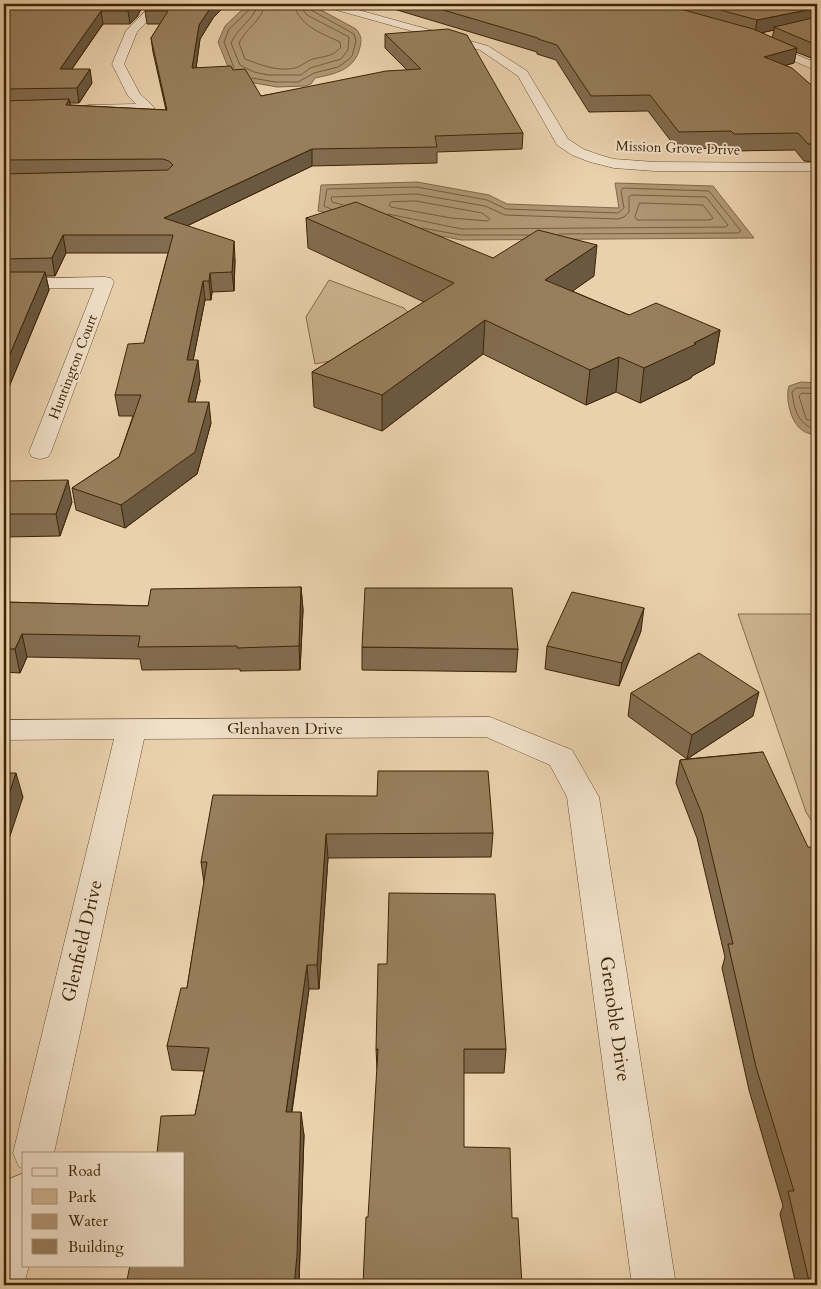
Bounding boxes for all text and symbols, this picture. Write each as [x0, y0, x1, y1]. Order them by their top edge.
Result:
street label: Mission Grove Drive [615, 136, 741, 160]
street label: Huntington Court [44, 311, 102, 422]
street label: Glenhaven Drive [227, 718, 343, 740]
street label: Glenfield Drive [55, 877, 109, 1005]
street label: Grenoble Drive [593, 955, 637, 1083]
legend [22, 1152, 185, 1266]
text: Road [68, 1161, 101, 1181]
text: Park [68, 1187, 97, 1207]
text: Water [67, 1211, 109, 1231]
text: Building [68, 1237, 124, 1257]

